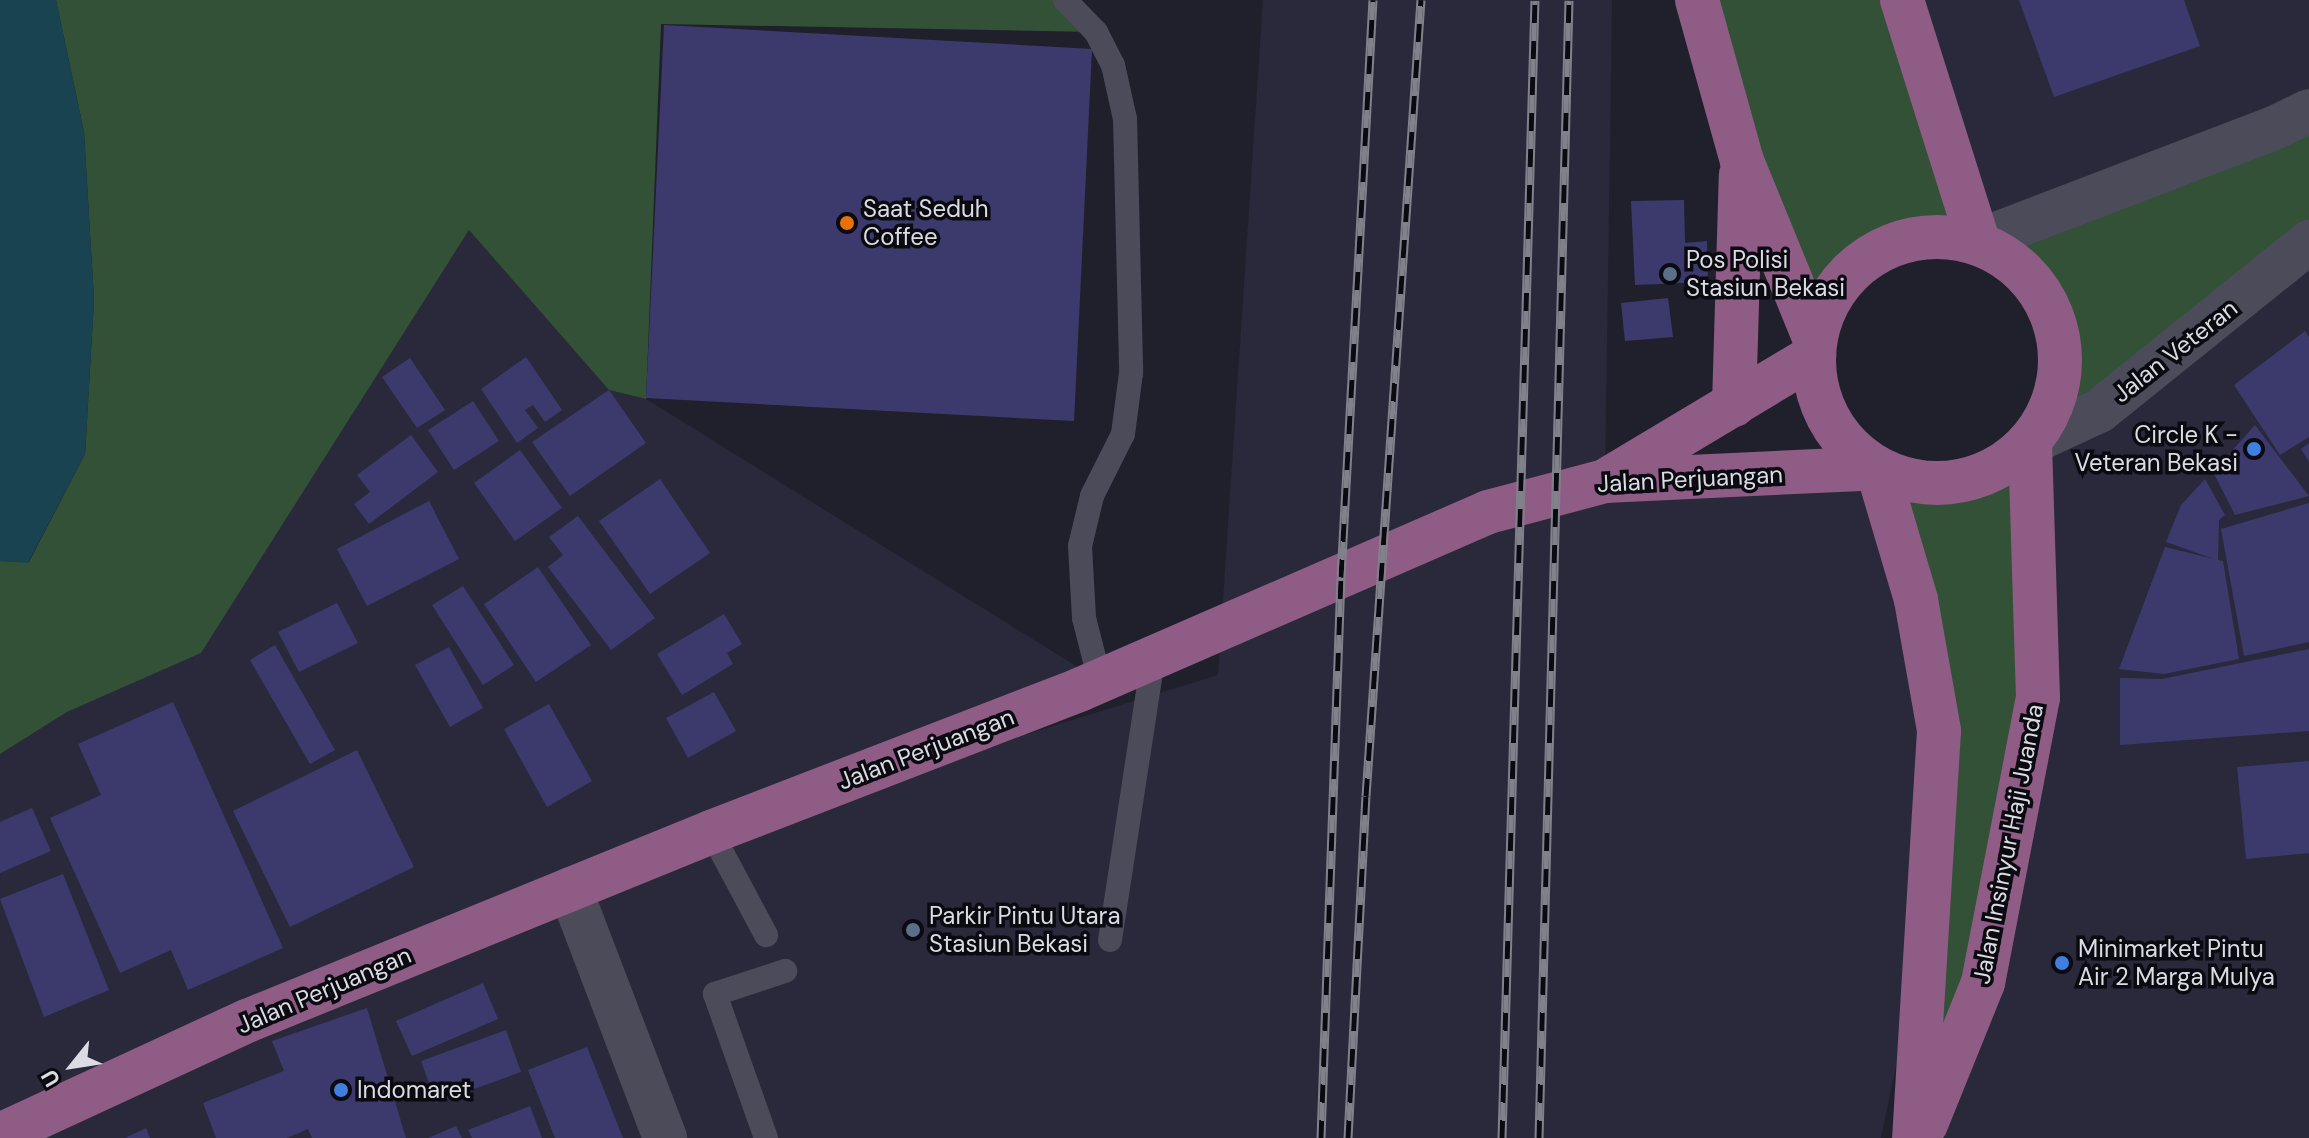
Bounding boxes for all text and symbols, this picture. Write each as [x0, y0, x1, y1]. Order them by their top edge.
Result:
place label: Saat Seduh Coffee [863, 195, 989, 251]
marker: Saat Seduh Coffee [838, 214, 856, 232]
place label: Pos Polisi Stasiun Bekasi [1686, 246, 1845, 302]
marker: Pos Polisi Stasiun Bekasi [1661, 265, 1679, 283]
street label: Jalan Veteran [2107, 294, 2243, 408]
place label: Circle K - Veteran Bekasi [2075, 421, 2238, 477]
marker: Circle K - Veteran Bekasi [2245, 440, 2263, 458]
street label: Jalan Perjuangan [1596, 460, 1784, 498]
street label: Jalan Perjuangan [834, 702, 1018, 796]
street label: Jalan Insinyur Haji Juanda [1967, 702, 2049, 986]
place label: Parkir Pintu Utara Stasiun Bekasi [929, 902, 1121, 958]
marker: Parkir Pintu Utara Stasiun Bekasi [904, 921, 922, 939]
place label: Minimarket Pintu Air 2 Marga Mulya [2078, 935, 2275, 991]
street label: Jalan Perjuangan [233, 940, 415, 1040]
marker: Minimarket Pintu Air 2 Marga Mulya [2053, 954, 2071, 972]
north arrow [32, 1026, 112, 1106]
text: U [34, 1064, 67, 1092]
place label: Indomaret [357, 1076, 471, 1104]
marker: Indomaret [332, 1081, 350, 1099]

